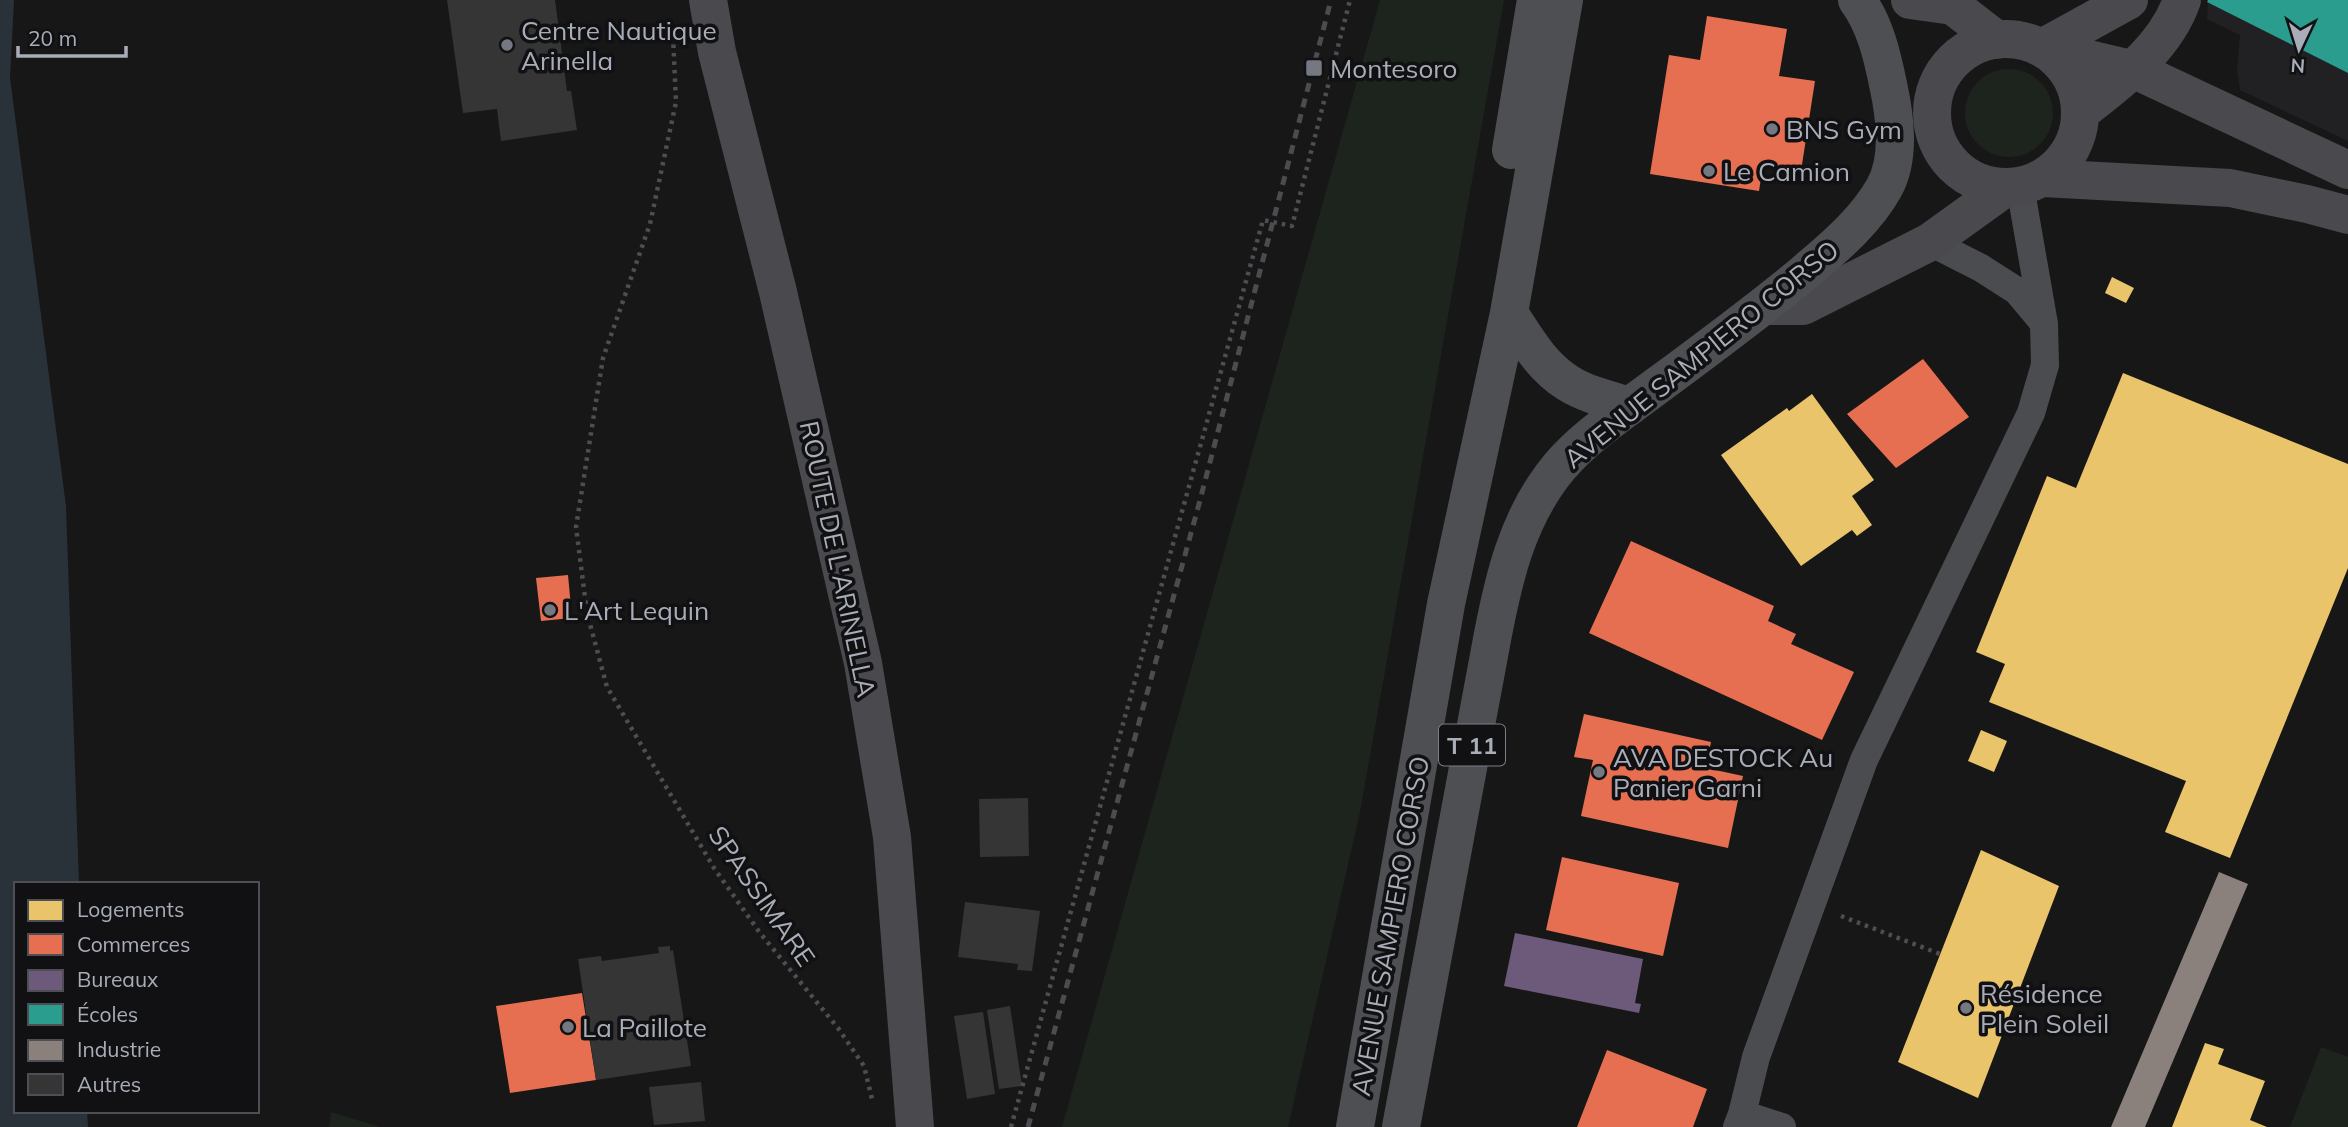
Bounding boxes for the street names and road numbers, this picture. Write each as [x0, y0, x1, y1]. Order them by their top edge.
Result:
street label: AVENUE SAMPIERO CORSO [1557, 233, 1845, 475]
street label: ROUTE DE L'ARINELLA [793, 418, 883, 700]
road number: T 11 [1439, 724, 1505, 766]
street label: AVENUE SAMPIERO CORSO [1344, 754, 1436, 1098]
street label: SPASSIMARE [701, 819, 823, 973]

